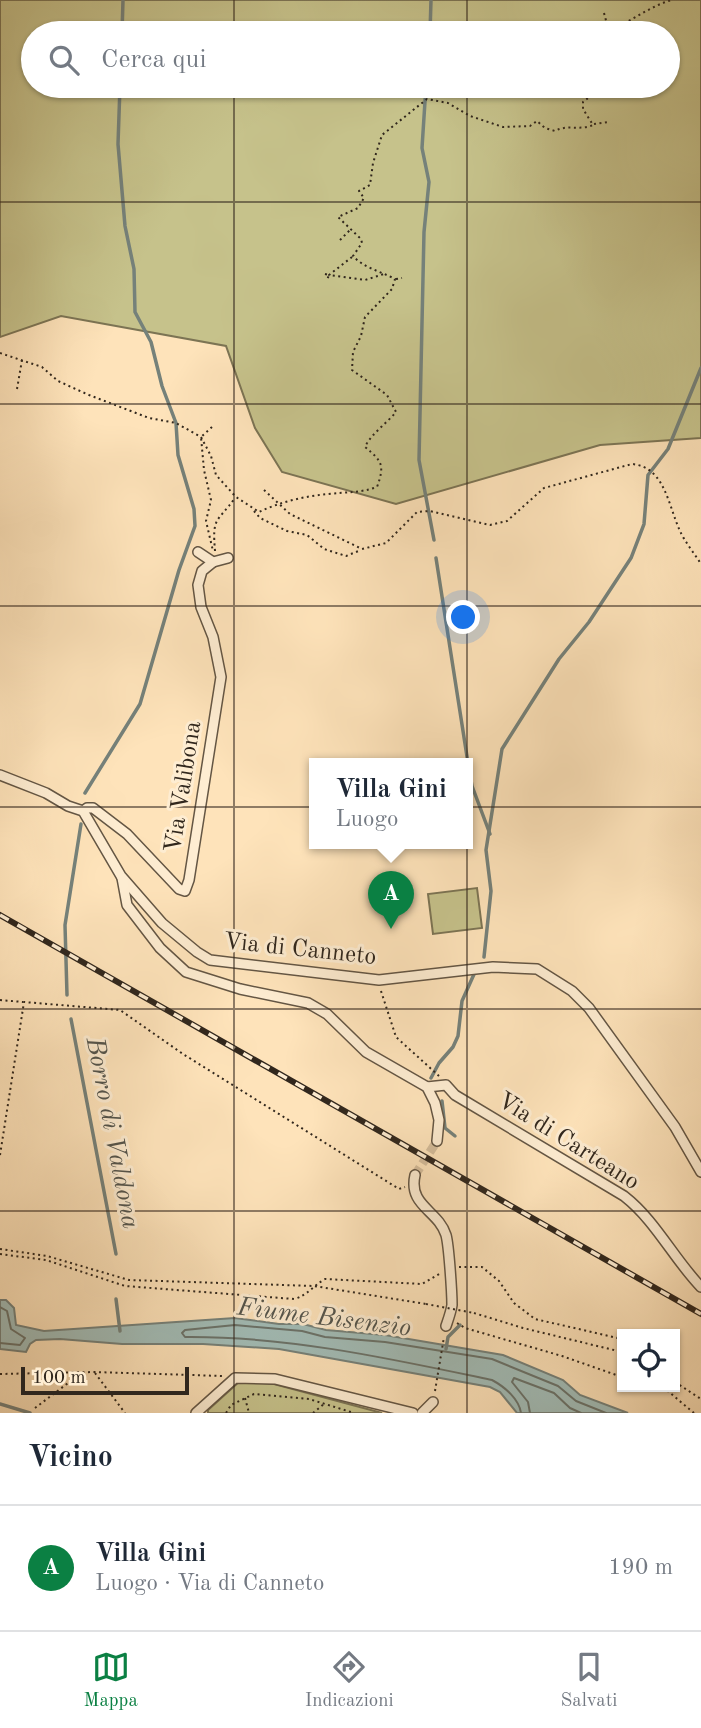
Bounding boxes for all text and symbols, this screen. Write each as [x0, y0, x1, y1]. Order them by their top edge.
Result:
search box [21, 21, 680, 98]
icon: search [45, 41, 83, 79]
text: Cerca qui [101, 47, 206, 73]
your location [446, 600, 480, 634]
street label: Via Valibona [162, 719, 206, 855]
popup [309, 758, 473, 849]
text: Villa Gini [335, 777, 447, 803]
text: Luogo [335, 808, 398, 831]
pin: A [368, 871, 414, 929]
street label: Via di Canneto [222, 930, 378, 970]
water label: Borro di Valdona [80, 1034, 143, 1231]
street label: Via di Carteano [493, 1089, 643, 1195]
water label: Fiume Bisenzio [234, 1294, 413, 1342]
map controls [617, 1329, 680, 1392]
button: locate [617, 1329, 680, 1392]
scale bar [21, 1364, 189, 1396]
text: 100 m [32, 1369, 85, 1388]
text: Vicino [28, 1443, 113, 1473]
text: Villa Gini [95, 1541, 206, 1567]
text: A [42, 1556, 60, 1579]
text: 190 m [608, 1556, 673, 1579]
text: Luogo · Via di Canneto [95, 1572, 324, 1595]
tab: Mappa [83, 1648, 138, 1713]
tab: Indicazioni [305, 1648, 394, 1713]
tab: Salvati [561, 1648, 617, 1713]

